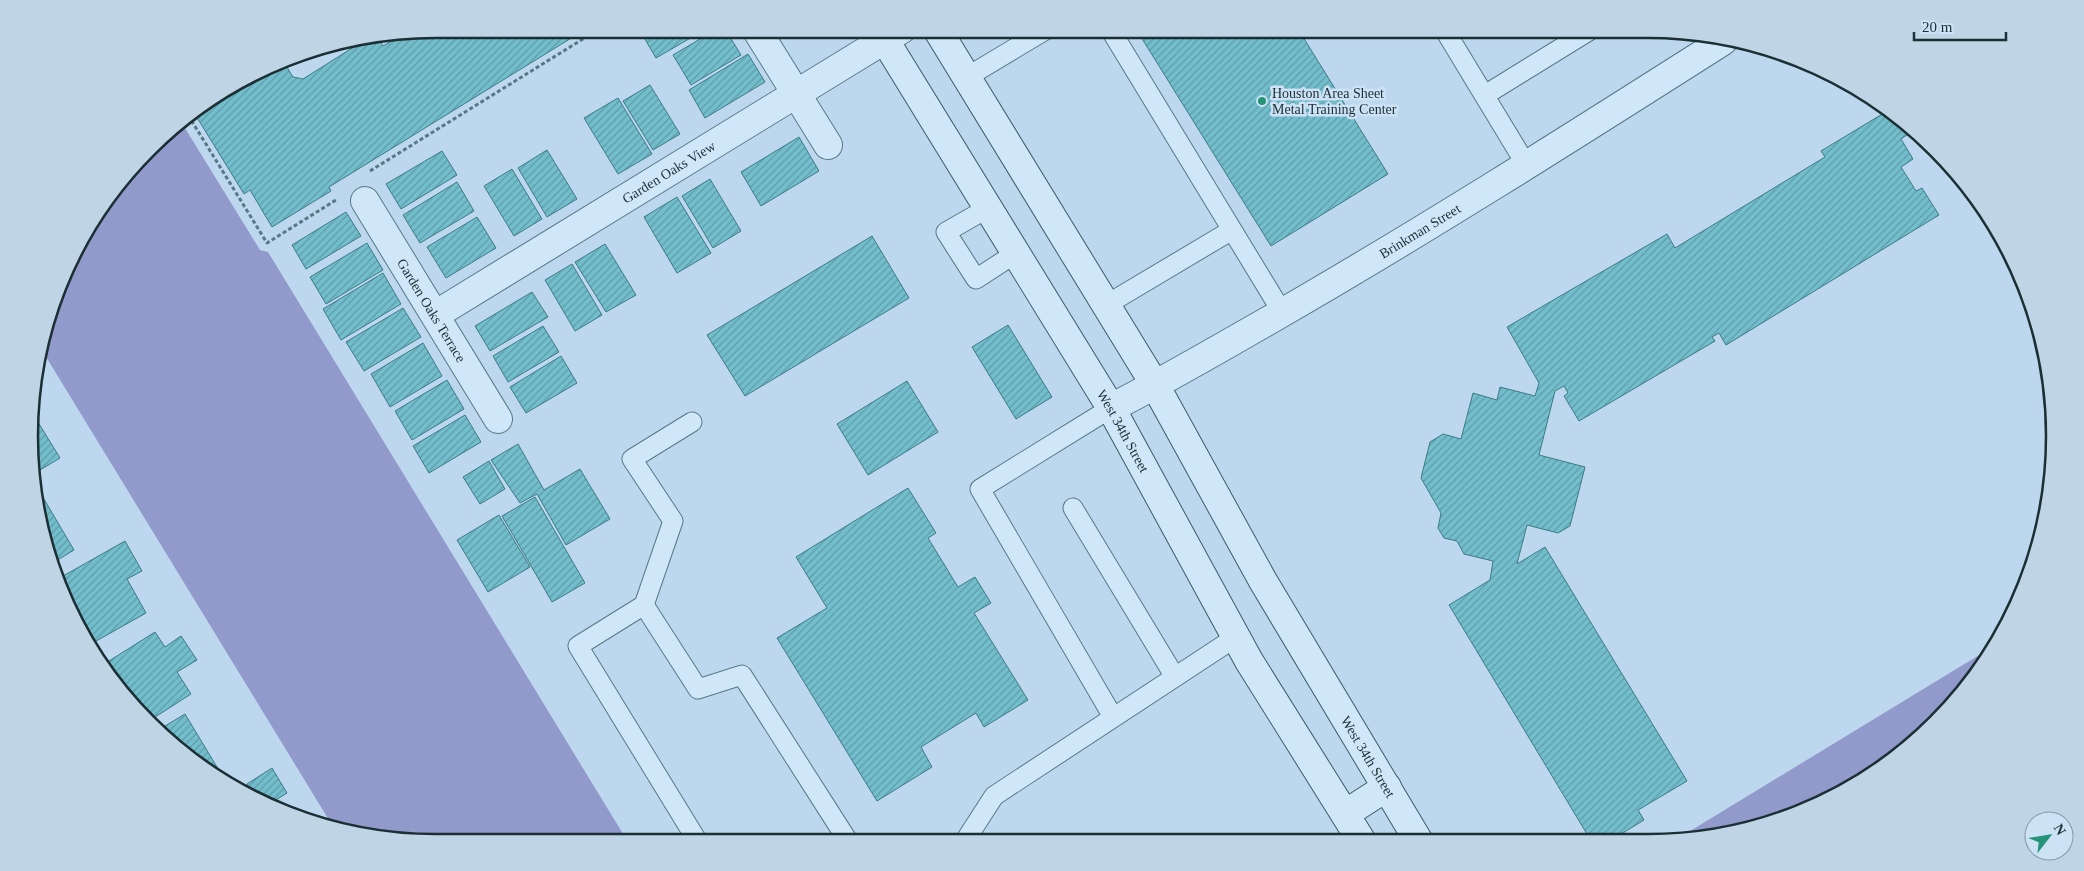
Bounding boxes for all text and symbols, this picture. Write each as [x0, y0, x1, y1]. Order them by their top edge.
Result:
scale bar [1914, 10, 2006, 42]
text: 20 m [1922, 19, 1953, 35]
place label: Houston Area Sheet Metal Training Center [1272, 86, 1397, 117]
marker: Houston Area Sheet Metal Training Center [1256, 95, 1268, 107]
street label: Garden Oaks View [620, 138, 719, 206]
street label: Brinkman Street [1377, 201, 1463, 262]
street label: Garden Oaks Terrace [394, 256, 469, 365]
street label: West 34th Street [1094, 387, 1152, 475]
street label: West 34th Street [1338, 714, 1398, 800]
north arrow [2024, 811, 2074, 861]
text: N [2051, 821, 2069, 838]

